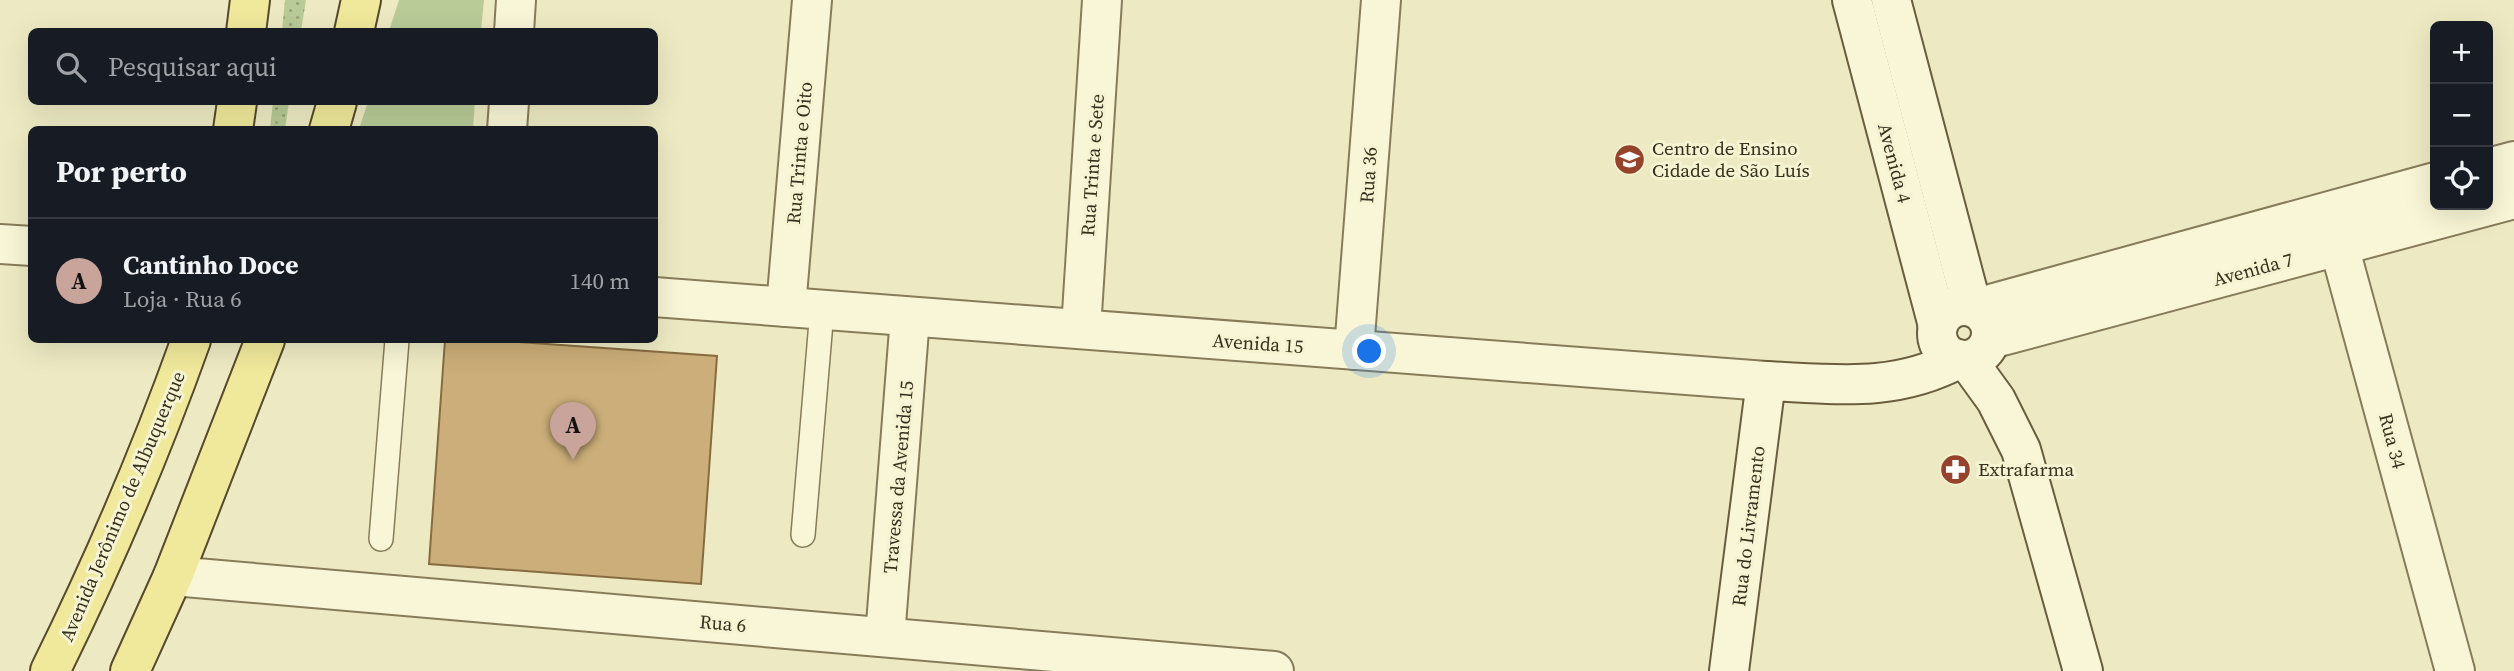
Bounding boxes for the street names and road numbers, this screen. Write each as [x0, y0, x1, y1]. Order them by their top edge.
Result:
street label: Rua Trinta e Oito [780, 81, 818, 225]
street label: Rua Trinta e Sete [1074, 93, 1110, 237]
street label: Avenida 4 [1872, 120, 1918, 206]
street label: Rua 36 [1353, 146, 1383, 204]
street label: Avenida 7 [2210, 246, 2296, 292]
street label: Avenida 15 [1212, 327, 1304, 359]
street label: Avenida Jerônimo de Albuquerque [53, 367, 191, 645]
street label: Travessa da Avenida 15 [877, 380, 919, 574]
street label: Rua 34 [2373, 410, 2413, 472]
street label: Rua do Livramento [1725, 444, 1771, 608]
street label: Rua 6 [699, 608, 747, 638]

